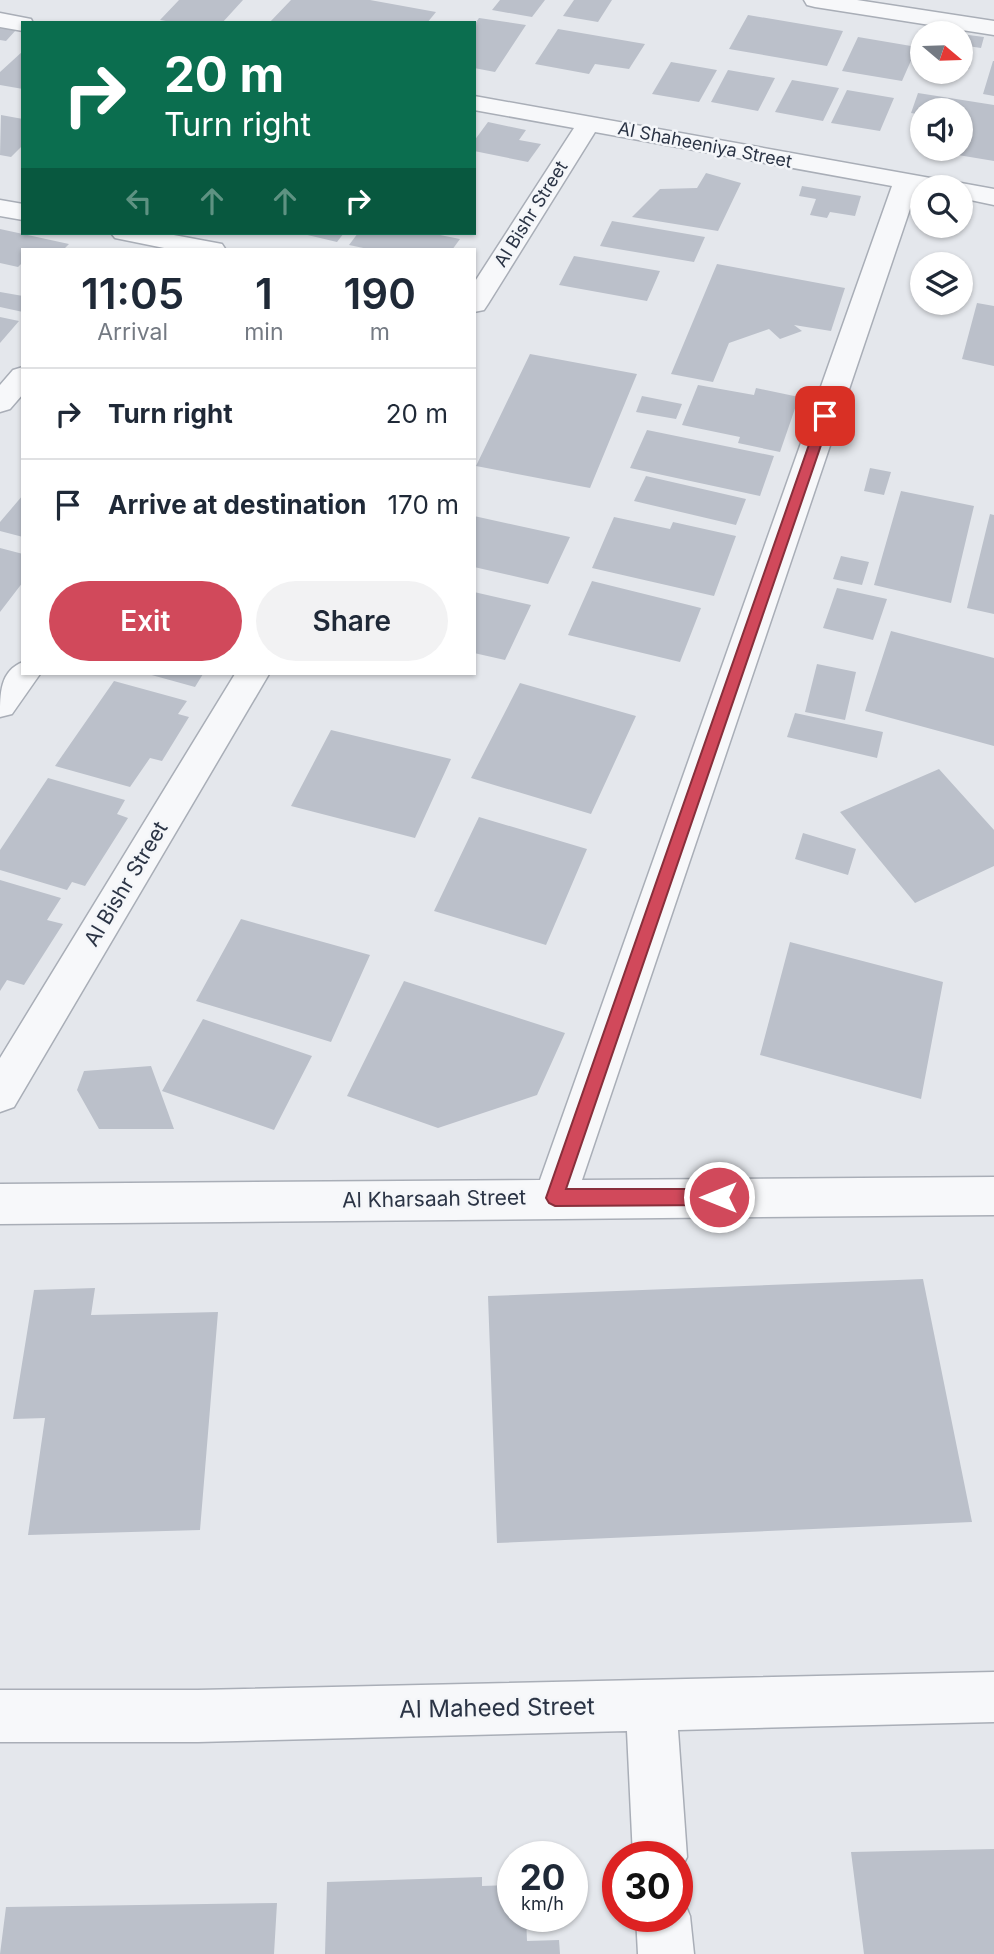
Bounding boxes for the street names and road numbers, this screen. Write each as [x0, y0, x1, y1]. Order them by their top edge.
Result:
street label: Al Shaheeniya Street [616, 117, 794, 172]
street label: Al Bishr Street [490, 157, 572, 271]
street label: Al Bishr Street [79, 817, 173, 951]
street label: Al Kharsaah Street [342, 1184, 526, 1213]
street label: Al Maheed Street [399, 1691, 595, 1724]

